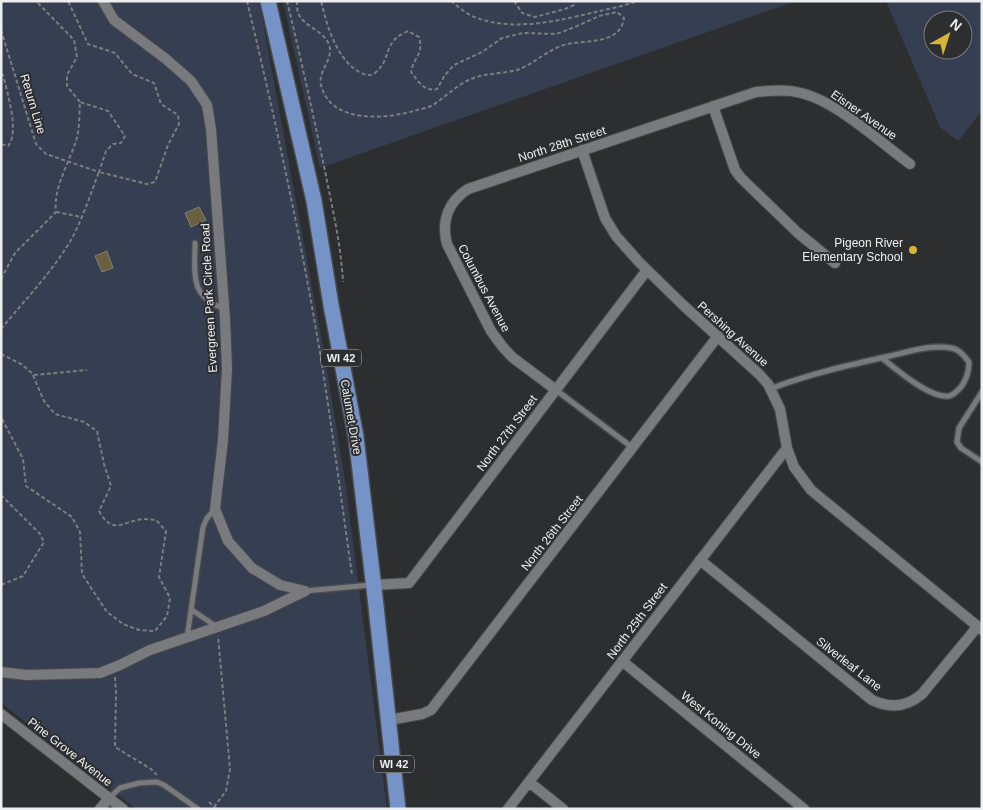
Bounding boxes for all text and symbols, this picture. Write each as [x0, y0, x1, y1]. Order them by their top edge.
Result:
north arrow [923, 10, 973, 60]
text: N [947, 15, 965, 34]
street label: Return Line [17, 72, 49, 136]
street label: Eisner Avenue [828, 87, 900, 143]
street label: North 28th Street [516, 123, 608, 165]
street label: Evergreen Park Circle Road [198, 223, 220, 373]
place label: Pigeon River Elementary School [802, 236, 903, 264]
street label: Columbus Avenue [455, 242, 513, 334]
marker: Pigeon River Elementary School [907, 244, 919, 256]
street label: Pershing Avenue [695, 299, 772, 370]
road number: WI 42 [321, 349, 361, 366]
street label: Calumet Drive [338, 378, 365, 456]
street label: North 27th Street [474, 392, 540, 474]
street label: North 26th Street [518, 492, 586, 573]
street label: North 25th Street [604, 580, 670, 662]
street label: Silverleaf Lane [813, 634, 885, 694]
street label: West Koning Drive [678, 688, 764, 762]
street label: Pine Grove Avenue [25, 715, 115, 789]
road number: WI 42 [374, 756, 414, 772]

